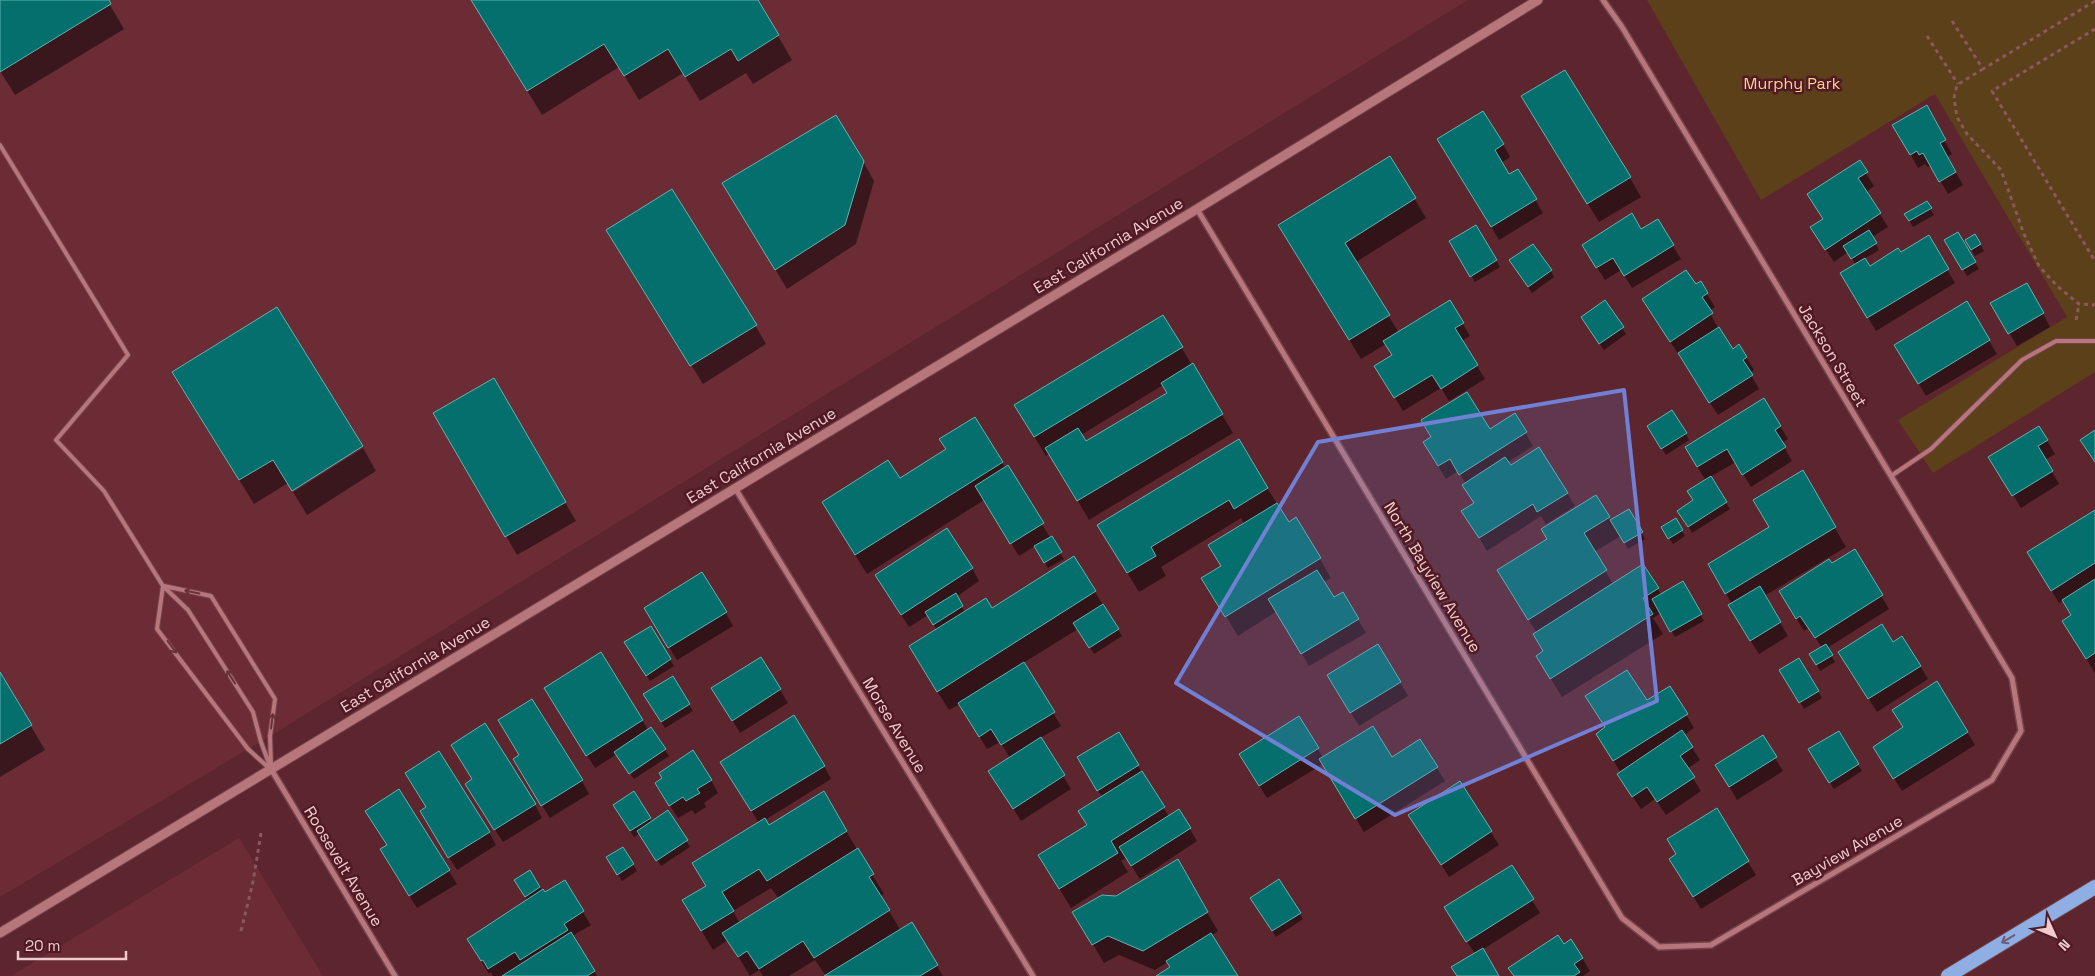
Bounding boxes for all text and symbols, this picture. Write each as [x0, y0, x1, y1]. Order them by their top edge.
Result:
park label: Murphy Park [1744, 73, 1841, 94]
street label: East California Avenue [1030, 192, 1187, 298]
street label: Jackson Street [1793, 300, 1872, 411]
street label: East California Avenue [683, 402, 840, 508]
street label: North Bayview Avenue [1379, 498, 1486, 657]
one-way arrow [185, 587, 201, 597]
street label: East California Avenue [337, 611, 494, 717]
one-way arrow [166, 640, 177, 653]
one-way arrow [226, 671, 236, 685]
street label: Morse Avenue [858, 674, 931, 777]
one-way arrow [267, 713, 277, 729]
street label: Roosevelt Avenue [299, 802, 388, 930]
street label: Bayview Avenue [1788, 810, 1906, 891]
north arrow [2030, 911, 2080, 961]
scale bar [18, 928, 125, 960]
one-way arrow [2002, 935, 2016, 945]
text: N [2055, 935, 2074, 955]
text: 20 m [25, 936, 60, 955]

